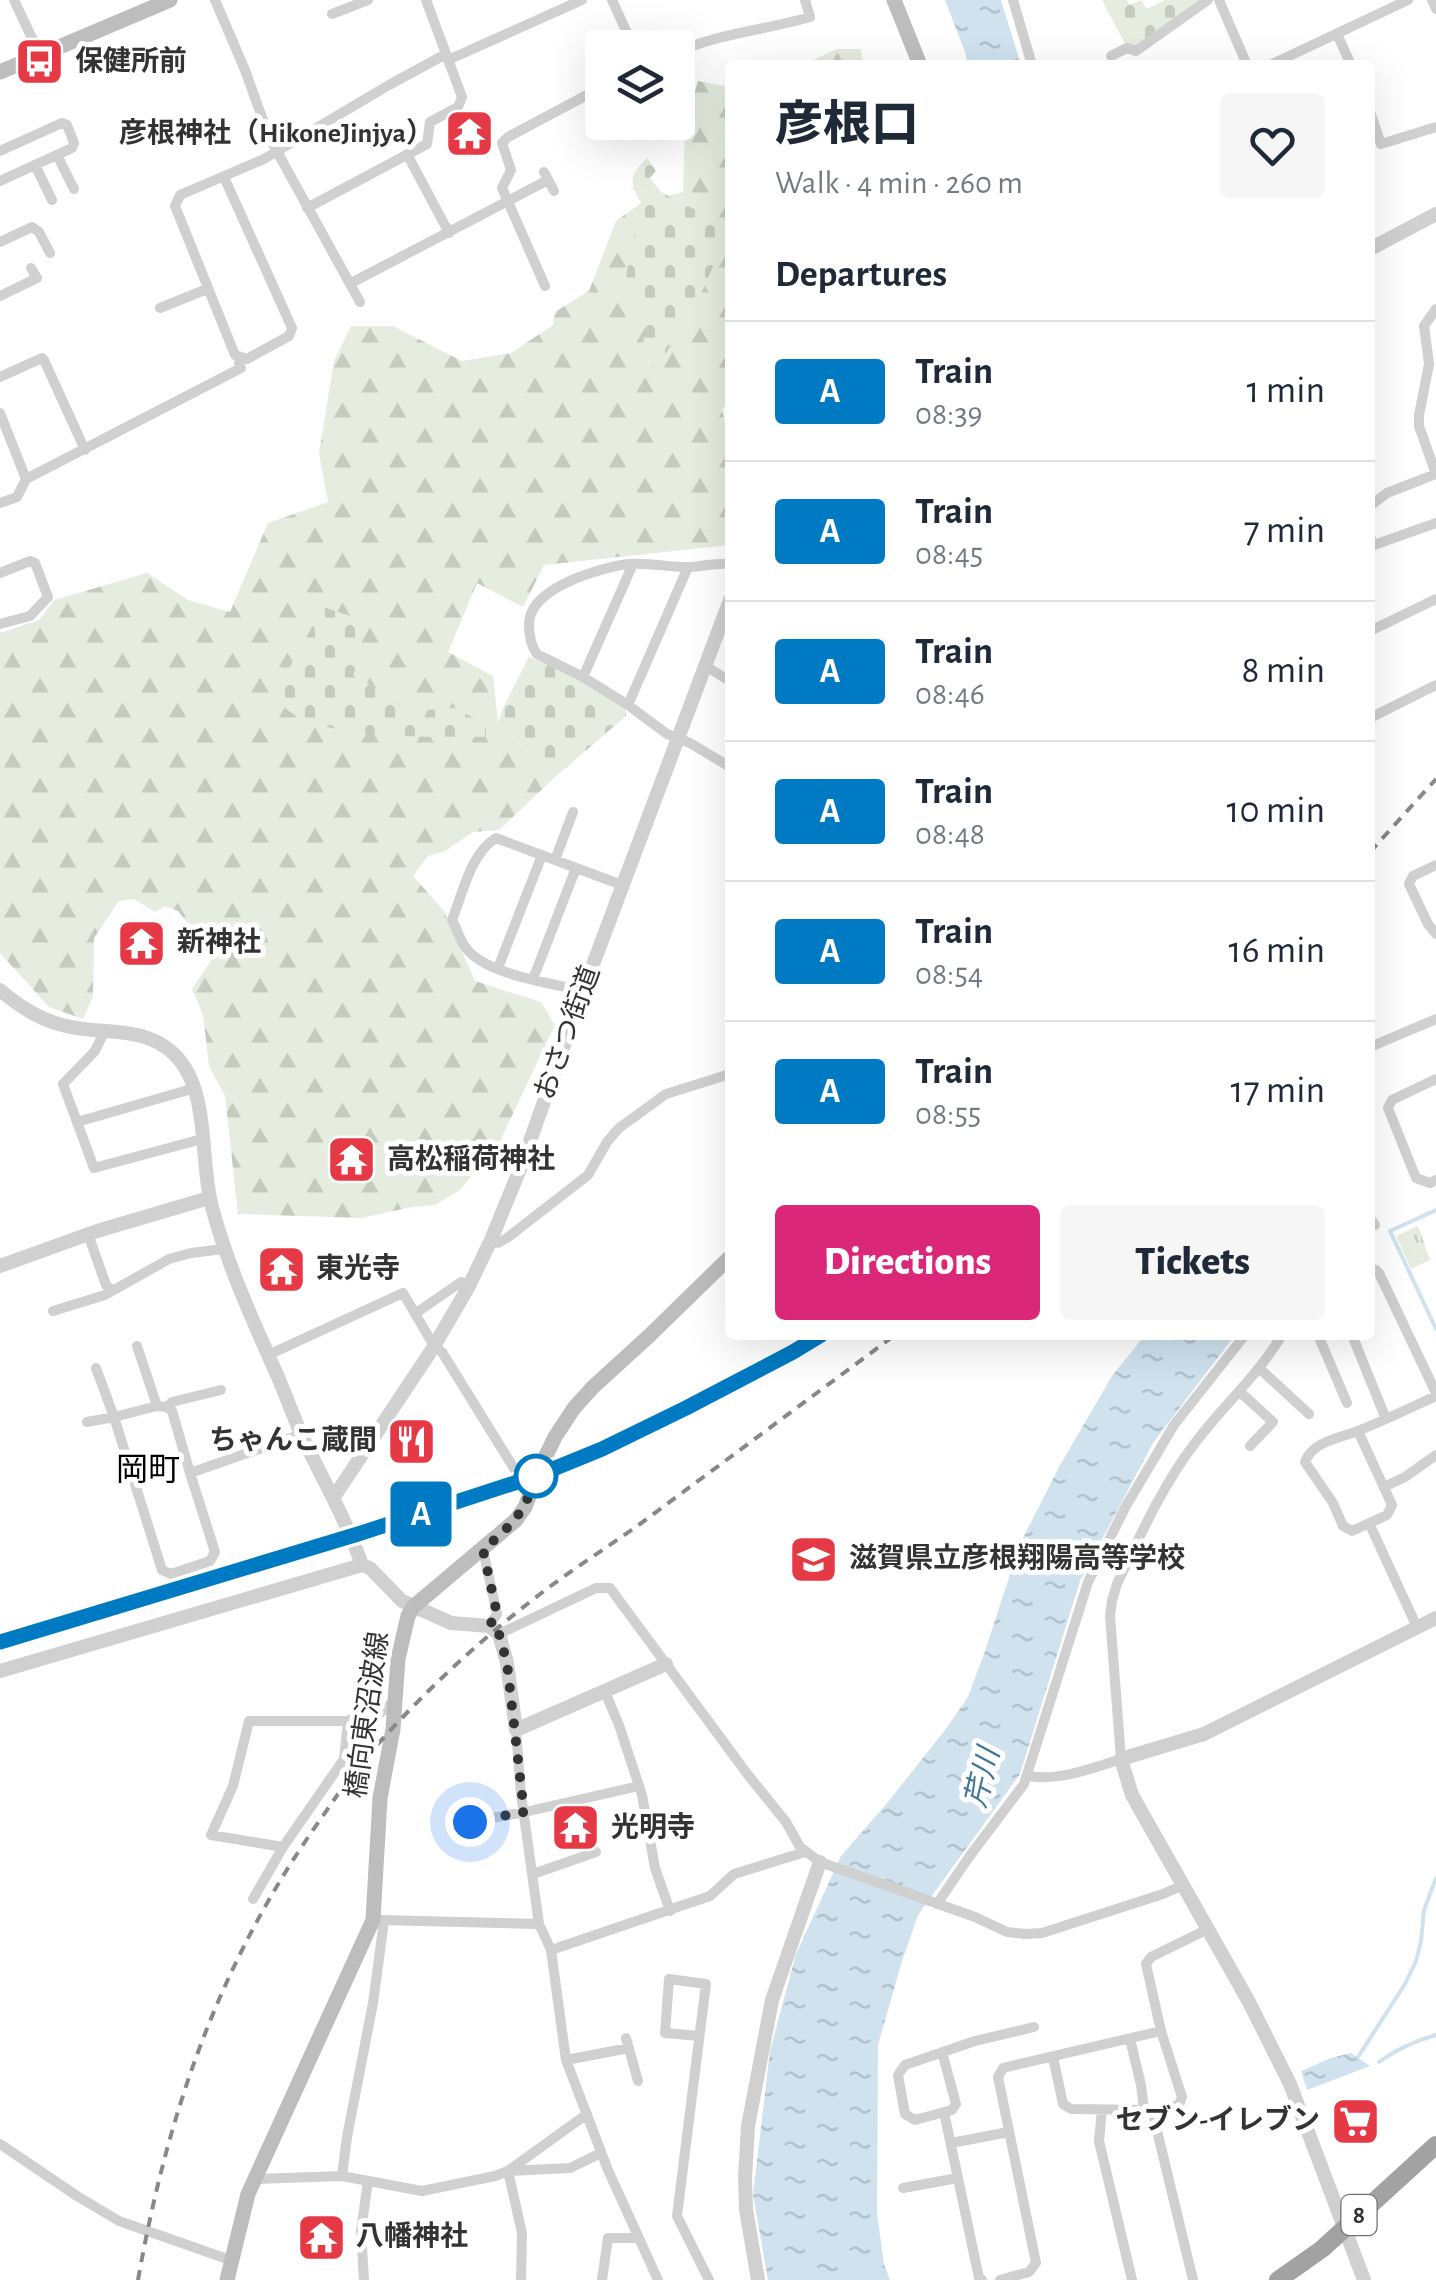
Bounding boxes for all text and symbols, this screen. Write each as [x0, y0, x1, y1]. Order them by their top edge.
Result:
map controls [585, 30, 695, 140]
button: layers [585, 30, 695, 140]
bus stop icon: 保健所前 [14, 36, 66, 88]
place label: 保健所前 [75, 45, 187, 76]
button: heart [1220, 93, 1325, 198]
text: 彦根口 [775, 102, 919, 150]
temple icon: 彦根神社（HikoneJinjya） [443, 108, 495, 160]
place label: 彦根神社（HikoneJinjya） [119, 117, 434, 148]
text: Walk · 4 min · 260 m [775, 167, 1023, 199]
text: Departures [775, 256, 947, 294]
text: Train [915, 353, 993, 391]
text: 1 min [1246, 372, 1325, 410]
text: A [819, 374, 841, 409]
text: 08:39 [915, 398, 983, 430]
text: Train [915, 493, 993, 531]
text: 7 min [1244, 512, 1325, 550]
text: A [819, 514, 841, 549]
text: 08:45 [915, 538, 983, 570]
text: Train [915, 633, 993, 671]
text: 8 min [1242, 652, 1325, 690]
text: A [819, 654, 841, 689]
text: 08:46 [915, 678, 985, 710]
text: Train [915, 773, 993, 811]
text: 10 min [1226, 792, 1325, 830]
text: A [819, 794, 841, 829]
text: 08:48 [915, 818, 985, 850]
text: Train [915, 913, 993, 951]
temple icon: 新神社 [116, 917, 168, 969]
place label: 新神社 [177, 927, 261, 957]
text: 16 min [1229, 932, 1325, 970]
text: A [819, 934, 841, 969]
text: 08:54 [915, 958, 983, 990]
street label: おさつ街道 [529, 962, 605, 1104]
text: Train [915, 1053, 993, 1091]
text: 17 min [1231, 1072, 1325, 1110]
text: A [819, 1074, 841, 1109]
text: 08:55 [915, 1098, 981, 1130]
temple icon: 高松稲荷神社 [326, 1134, 378, 1186]
place label: 高松稲荷神社 [387, 1144, 555, 1174]
button: Directions [775, 1205, 1040, 1320]
button: Tickets [1060, 1205, 1325, 1320]
temple icon: 東光寺 [255, 1243, 307, 1295]
place label: 東光寺 [316, 1252, 400, 1283]
restaurant icon: ちゃんこ蔵間 [386, 1415, 438, 1467]
place label: ちゃんこ蔵間 [209, 1425, 377, 1455]
district label: 岡町 [116, 1454, 180, 1486]
unlabelled marker [515, 1455, 557, 1497]
line badge: A [388, 1482, 454, 1546]
text: A [410, 1497, 432, 1532]
school or university icon: 滋賀県立彦根翔陽高等学校 [788, 1533, 840, 1585]
place label: 滋賀県立彦根翔陽高等学校 [849, 1542, 1185, 1573]
street label: 橋向東沼波線 [340, 1630, 394, 1800]
water label: 芹川 [959, 1742, 1006, 1811]
your location [445, 1797, 495, 1847]
temple icon: 光明寺 [550, 1802, 602, 1854]
place label: 光明寺 [611, 1811, 695, 1842]
supermarket icon: セブン-イレブン [1329, 2095, 1381, 2147]
place label: セブン-イレブン [1115, 2104, 1320, 2135]
road number: 8 [1342, 2195, 1376, 2235]
temple icon: 八幡神社 [295, 2211, 347, 2263]
place label: 八幡神社 [356, 2221, 468, 2251]

